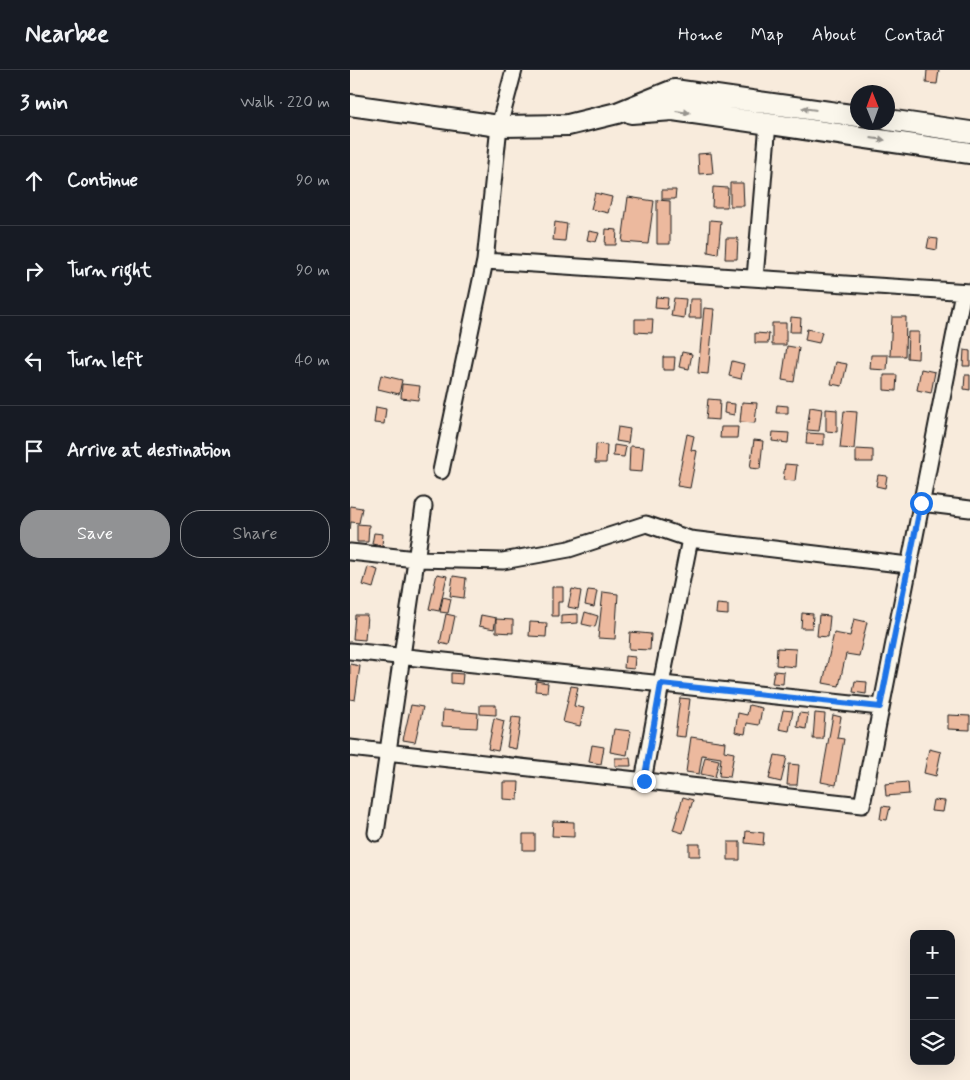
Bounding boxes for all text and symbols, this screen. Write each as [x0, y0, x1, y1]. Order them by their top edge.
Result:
text: Nearbee [25, 19, 109, 50]
text: Home [678, 23, 723, 47]
text: Map [751, 23, 784, 47]
text: About [812, 23, 856, 47]
text: Contact [884, 23, 945, 47]
north arrow [850, 85, 895, 130]
text: 3 min [20, 89, 68, 117]
text: Walk · 220 m [240, 92, 330, 113]
one-way arrow [801, 105, 817, 113]
one-way arrow [675, 108, 691, 116]
one-way arrow [871, 135, 887, 143]
icon: ahead [20, 167, 48, 195]
text: Continue [67, 168, 138, 193]
text: 90 m [296, 170, 330, 191]
icon: right [20, 257, 48, 285]
text: Turn right [67, 258, 151, 283]
text: 90 m [296, 260, 330, 281]
icon: left [20, 347, 48, 375]
text: Turn left [67, 348, 143, 373]
text: 40 m [294, 350, 330, 371]
icon: arrive [20, 437, 48, 465]
text: Arrive at destination [67, 438, 231, 463]
route start [910, 492, 933, 515]
button: Save [20, 510, 170, 558]
button: Share [180, 510, 330, 558]
route end [633, 770, 656, 793]
map controls [910, 930, 955, 1065]
button: + [910, 930, 955, 975]
button: − [910, 975, 955, 1020]
button: layers [910, 1020, 955, 1065]

